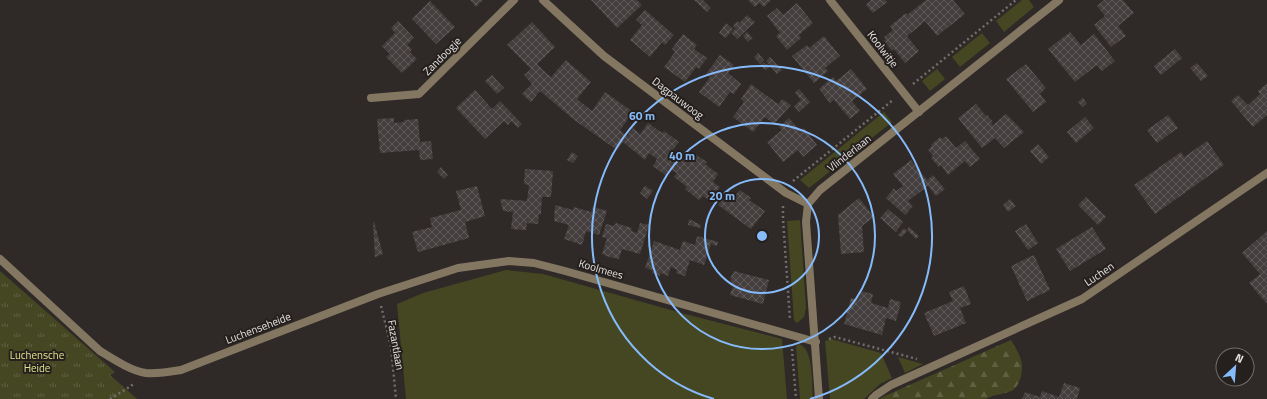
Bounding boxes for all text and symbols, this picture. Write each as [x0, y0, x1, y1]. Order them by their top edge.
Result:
street label: Koolwitje [863, 27, 903, 71]
street label: Zandoogje [419, 33, 465, 79]
street label: Dagpauwoog [649, 73, 707, 123]
text: 60 m [629, 106, 655, 125]
street label: Vlinderlaan [824, 131, 874, 175]
text: 40 m [669, 146, 695, 165]
text: 20 m [709, 186, 735, 205]
centre of rings [755, 229, 769, 243]
street label: Koolmees [577, 255, 625, 283]
street label: Luchen [1081, 258, 1117, 290]
street label: Luchenseheide [223, 308, 294, 348]
street label: Fazantlaan [384, 319, 408, 371]
park label: Luchensche Heide [10, 347, 65, 376]
north arrow [1215, 347, 1255, 387]
text: N [1232, 349, 1246, 367]

